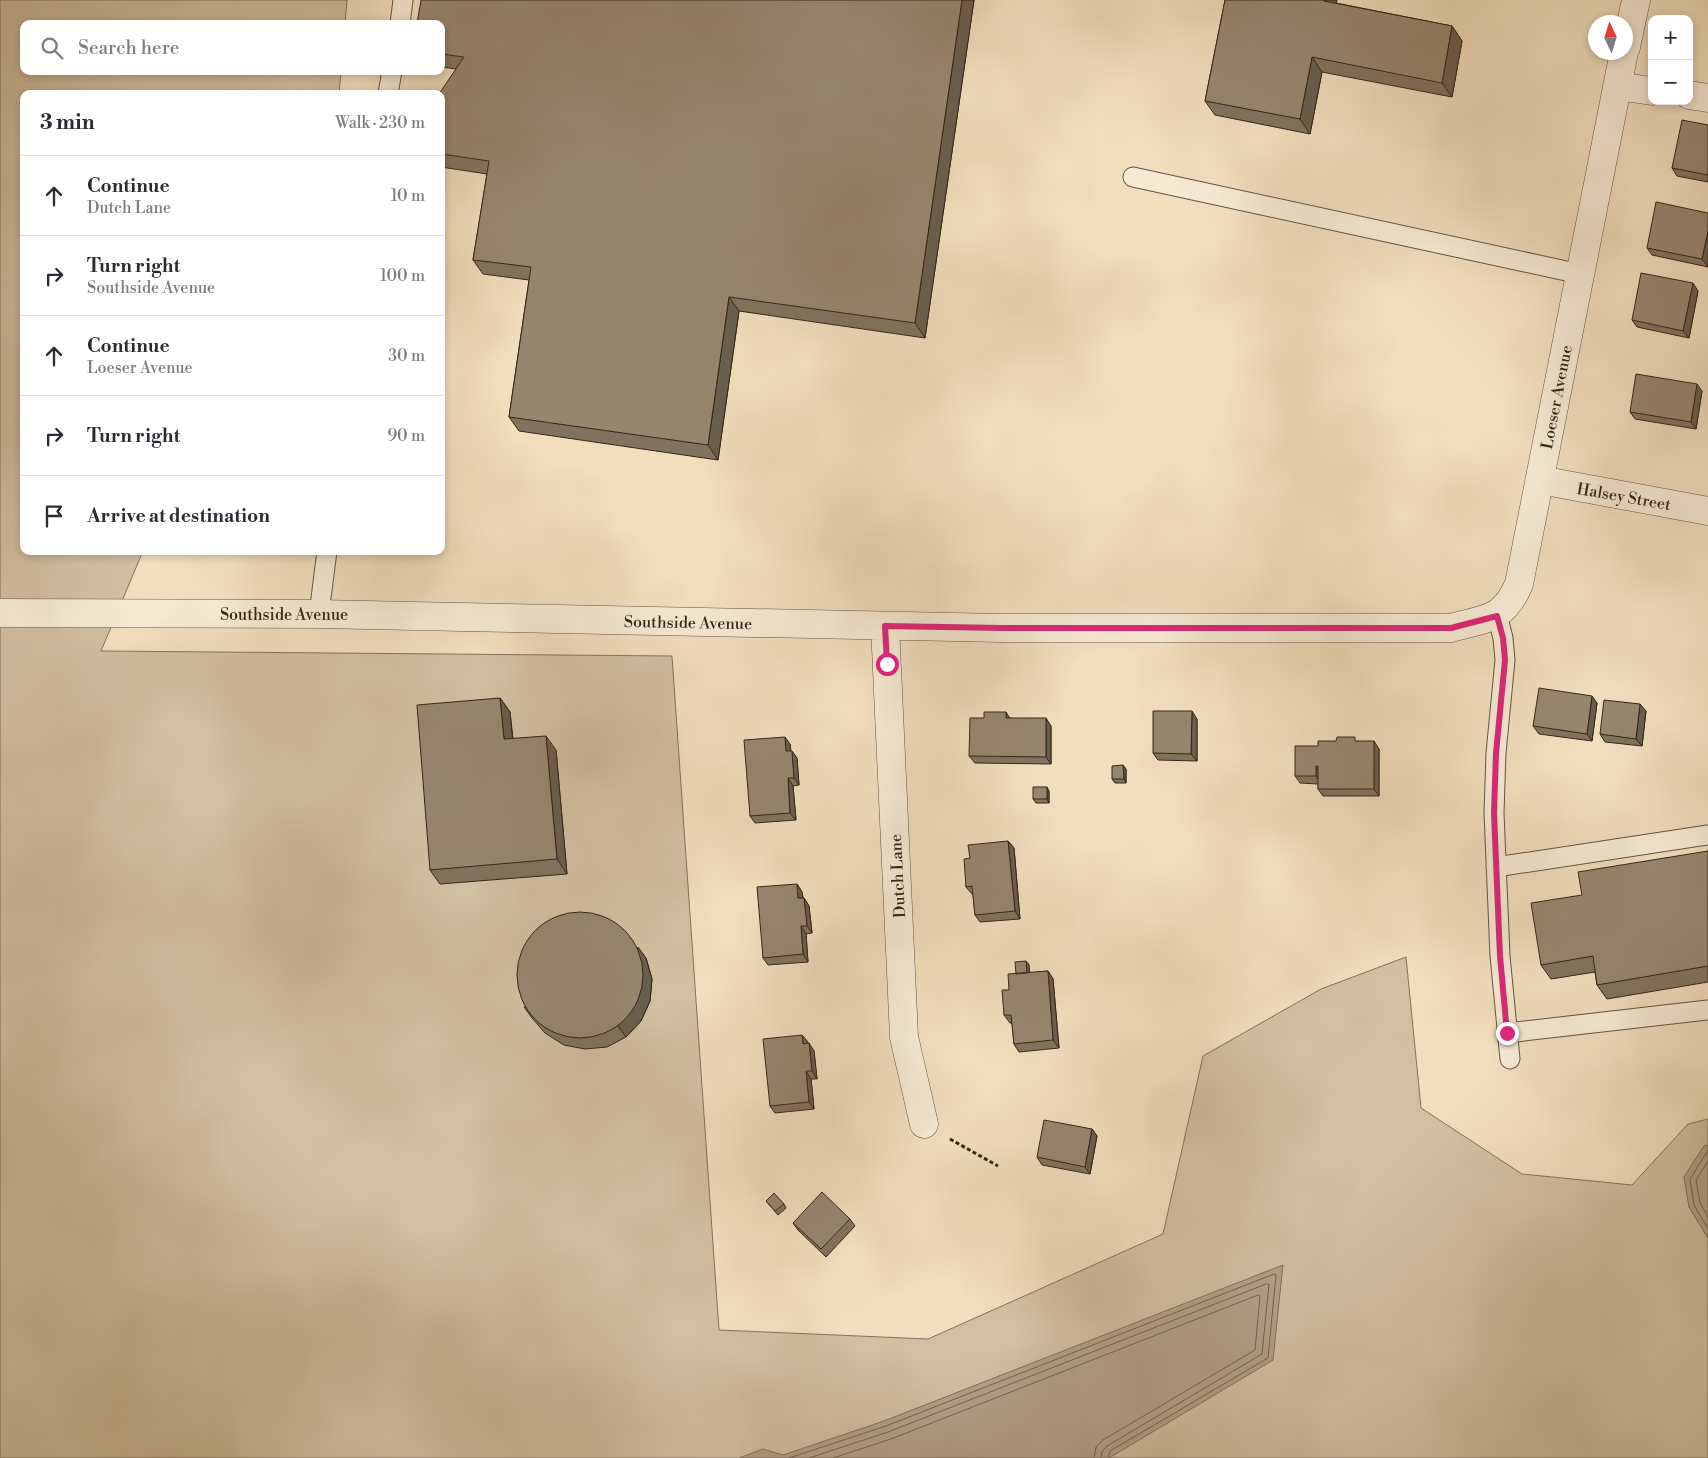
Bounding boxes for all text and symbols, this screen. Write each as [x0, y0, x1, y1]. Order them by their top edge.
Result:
north arrow [1588, 15, 1633, 60]
map controls [1648, 15, 1693, 105]
button: + [1648, 15, 1693, 60]
search box [20, 20, 445, 75]
icon: search [38, 34, 66, 62]
text: Search here [78, 36, 179, 60]
button: − [1648, 60, 1693, 105]
text: 3 min [40, 110, 95, 136]
text: Walk · 230 m [335, 113, 425, 133]
text: Continue [87, 174, 170, 198]
icon: ahead [40, 182, 68, 210]
text: 10 m [391, 186, 425, 206]
text: Dutch Lane [87, 198, 171, 218]
text: Turn right [87, 254, 180, 278]
icon: right [40, 262, 68, 290]
text: 100 m [380, 266, 425, 286]
text: Southside Avenue [87, 278, 215, 298]
text: Continue [87, 334, 170, 358]
icon: ahead [40, 342, 68, 370]
street label: Loeser Avenue [1537, 343, 1577, 451]
text: 30 m [388, 346, 425, 366]
text: Loeser Avenue [87, 358, 193, 378]
icon: right [40, 422, 68, 450]
text: Turn right [87, 424, 180, 448]
text: 90 m [387, 426, 425, 446]
street label: Halsey Street [1575, 479, 1673, 515]
icon: arrive [40, 502, 68, 530]
text: Arrive at destination [87, 504, 270, 528]
street label: Southside Avenue [220, 605, 348, 625]
street label: Southside Avenue [624, 612, 752, 634]
route start [876, 653, 899, 676]
street label: Dutch Lane [886, 833, 910, 918]
route end [1496, 1022, 1519, 1045]

